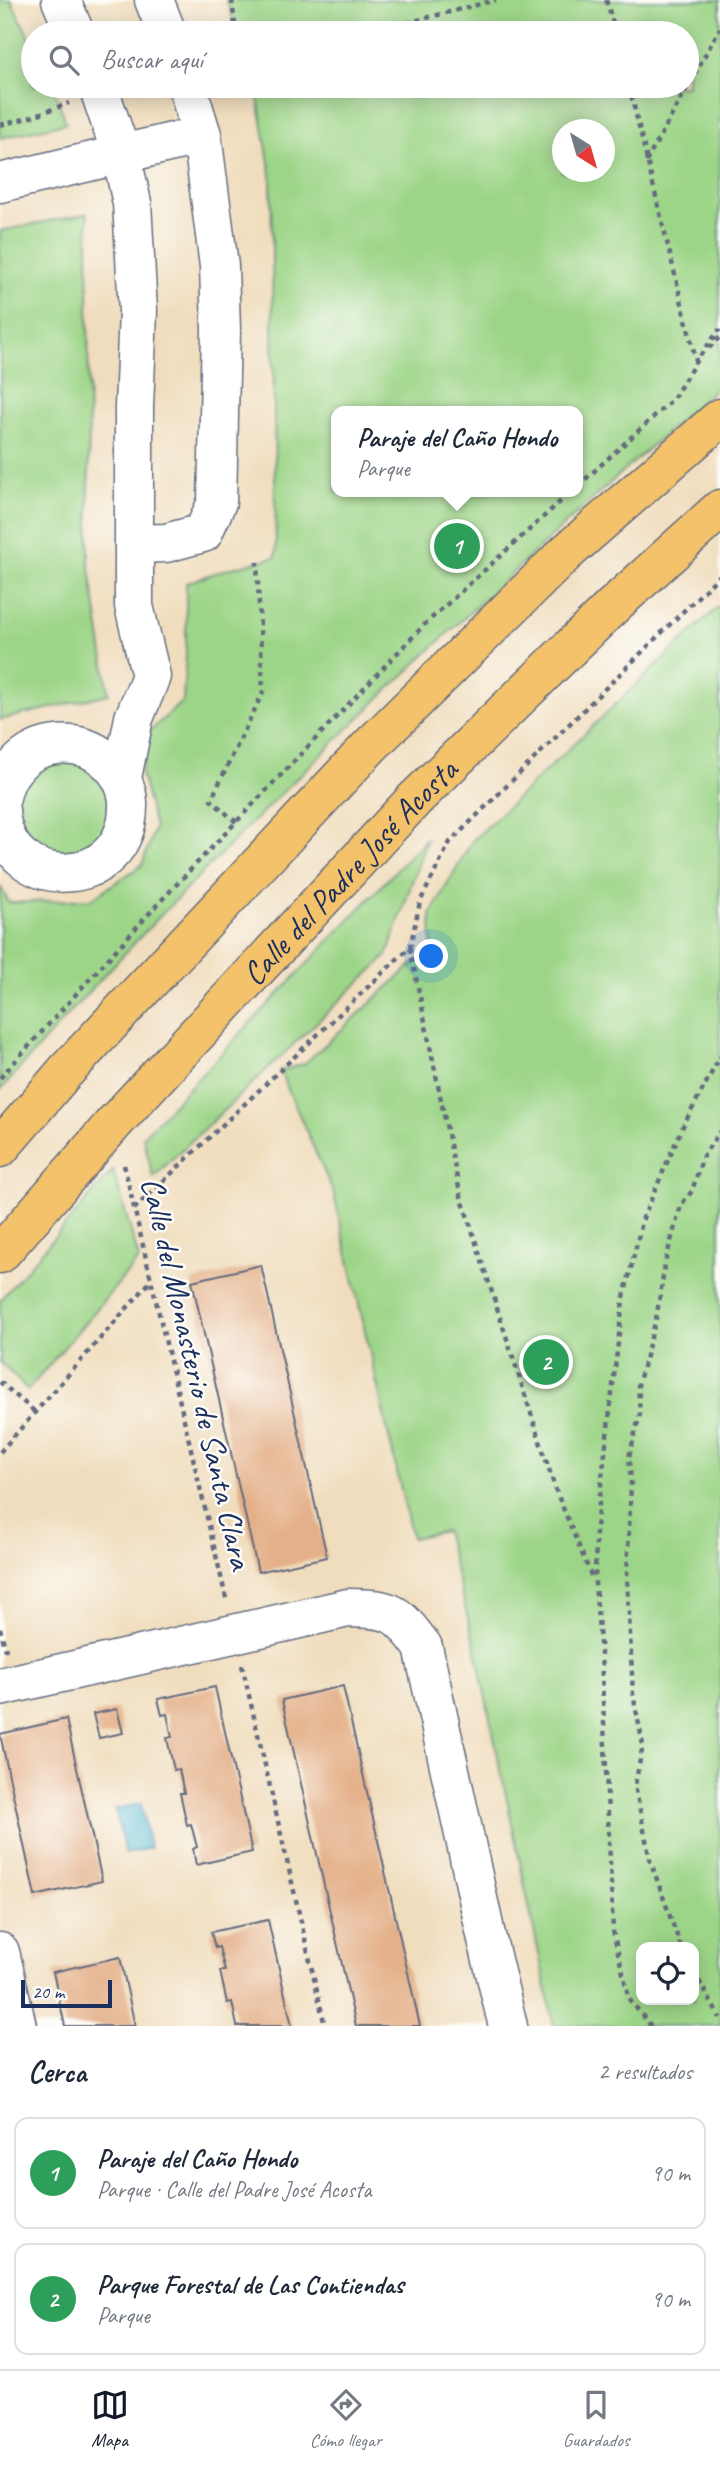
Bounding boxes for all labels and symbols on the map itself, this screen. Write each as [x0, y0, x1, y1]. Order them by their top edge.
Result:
north arrow [552, 119, 615, 182]
pin: 1 [434, 520, 480, 572]
street label: Calle del Padre José Acosta [233, 748, 468, 994]
your location [414, 939, 448, 973]
street label: Calle del Monasterio de Santa Clara [131, 1173, 263, 1576]
pin: 2 [523, 1336, 569, 1388]
scale bar [21, 1977, 112, 2009]

